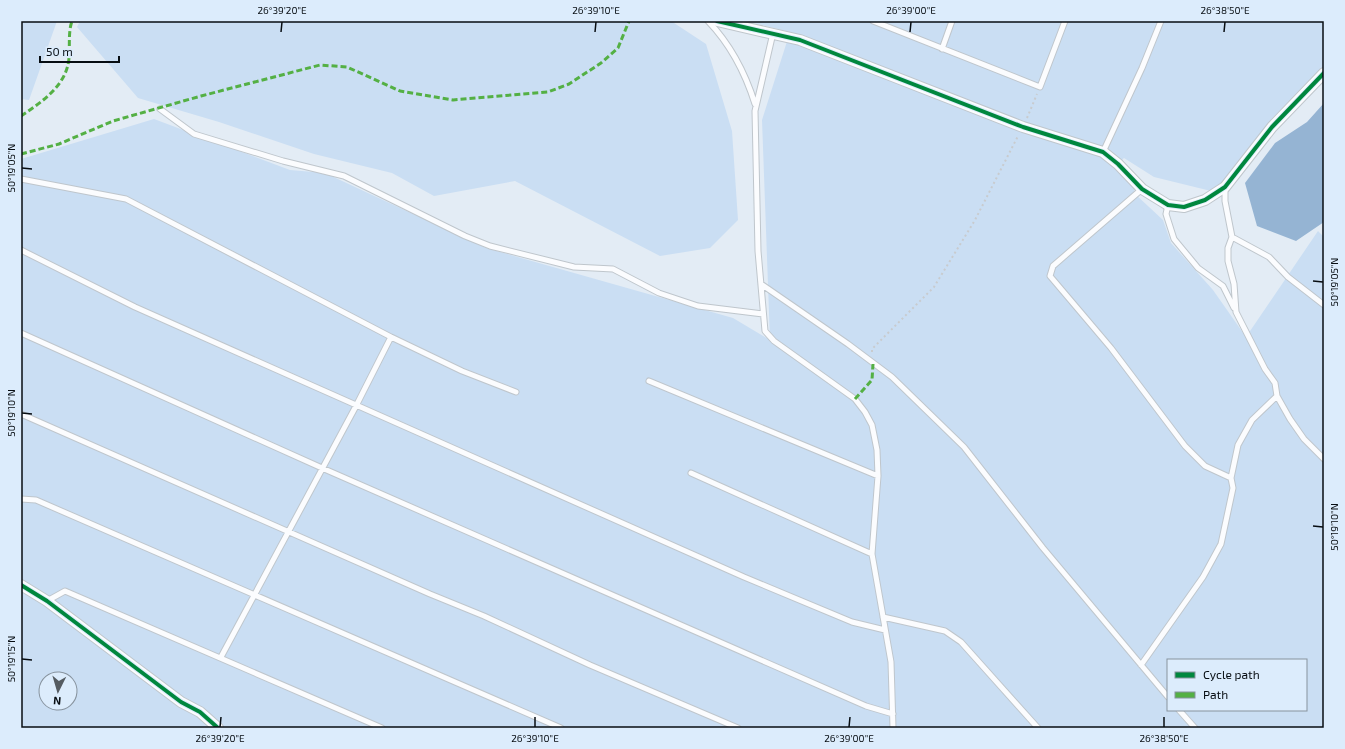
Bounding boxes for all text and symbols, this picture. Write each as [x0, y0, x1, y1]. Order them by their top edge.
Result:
text: 26°39'20"E [257, 4, 307, 16]
text: 26°39'10"E [572, 4, 620, 16]
text: 26°39'00"E [886, 4, 936, 16]
text: 26°38'50"E [1200, 4, 1250, 16]
scale bar [40, 38, 119, 64]
text: 50 m [46, 44, 73, 58]
text: 50°19'05"N [5, 144, 17, 192]
text: 50°19'05"N [1328, 258, 1340, 306]
text: 50°19'10"N [5, 389, 17, 437]
text: 50°19'10"N [1328, 503, 1340, 551]
text: 50°19'15"N [5, 636, 17, 682]
legend [1167, 659, 1307, 711]
text: Cycle path [1203, 667, 1260, 681]
north arrow [38, 671, 78, 711]
text: Path [1203, 687, 1228, 701]
text: N [53, 695, 62, 708]
text: 26°39'20"E [195, 732, 245, 744]
text: 26°39'10"E [511, 732, 559, 744]
text: 26°39'00"E [824, 732, 874, 744]
text: 26°38'50"E [1139, 732, 1189, 744]

